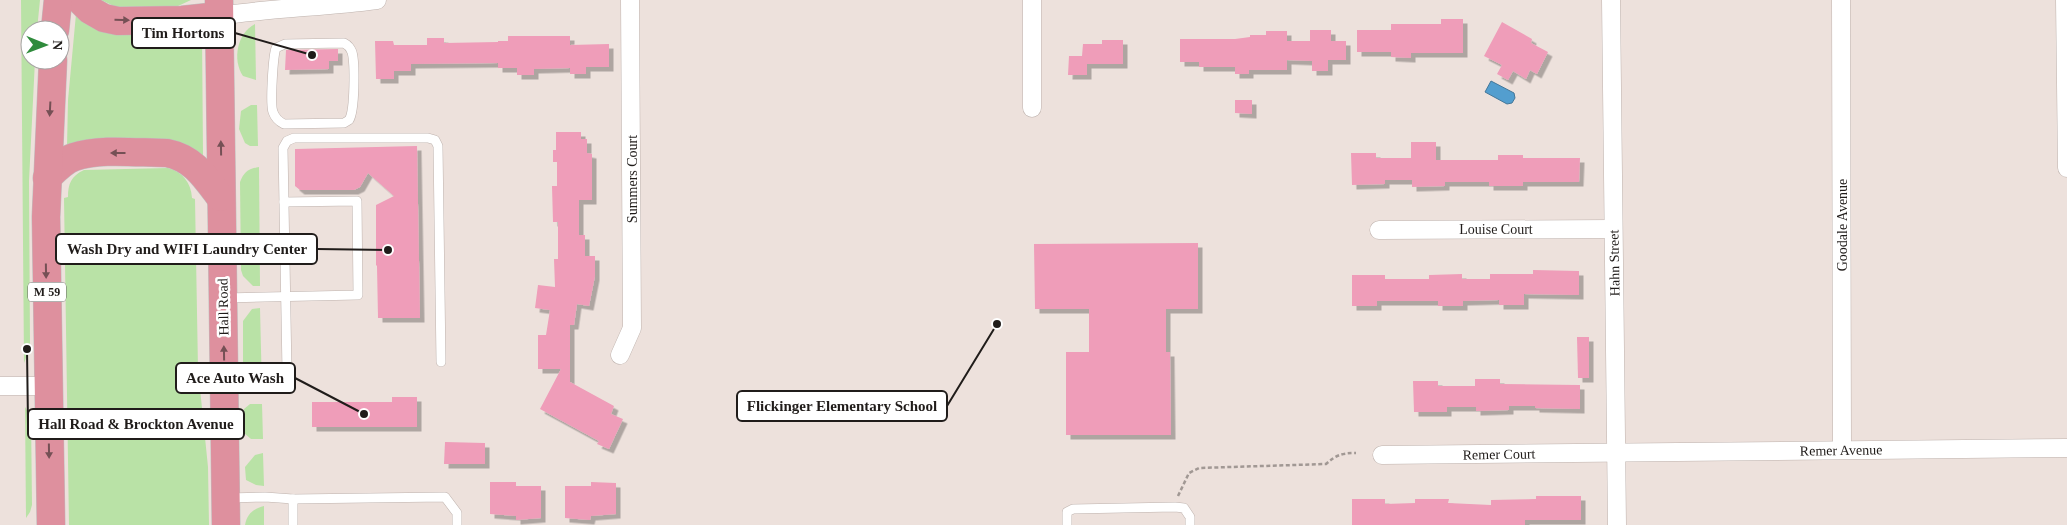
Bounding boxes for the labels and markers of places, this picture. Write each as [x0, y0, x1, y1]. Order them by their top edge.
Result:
callout: Tim Hortons [132, 18, 235, 48]
callout: Wash Dry and WIFI Laundry Center [56, 234, 317, 264]
callout: Ace Auto Wash [176, 363, 295, 393]
callout: Flickinger Elementary School [737, 391, 947, 421]
callout: Hall Road & Brockton Avenue [28, 409, 244, 439]

